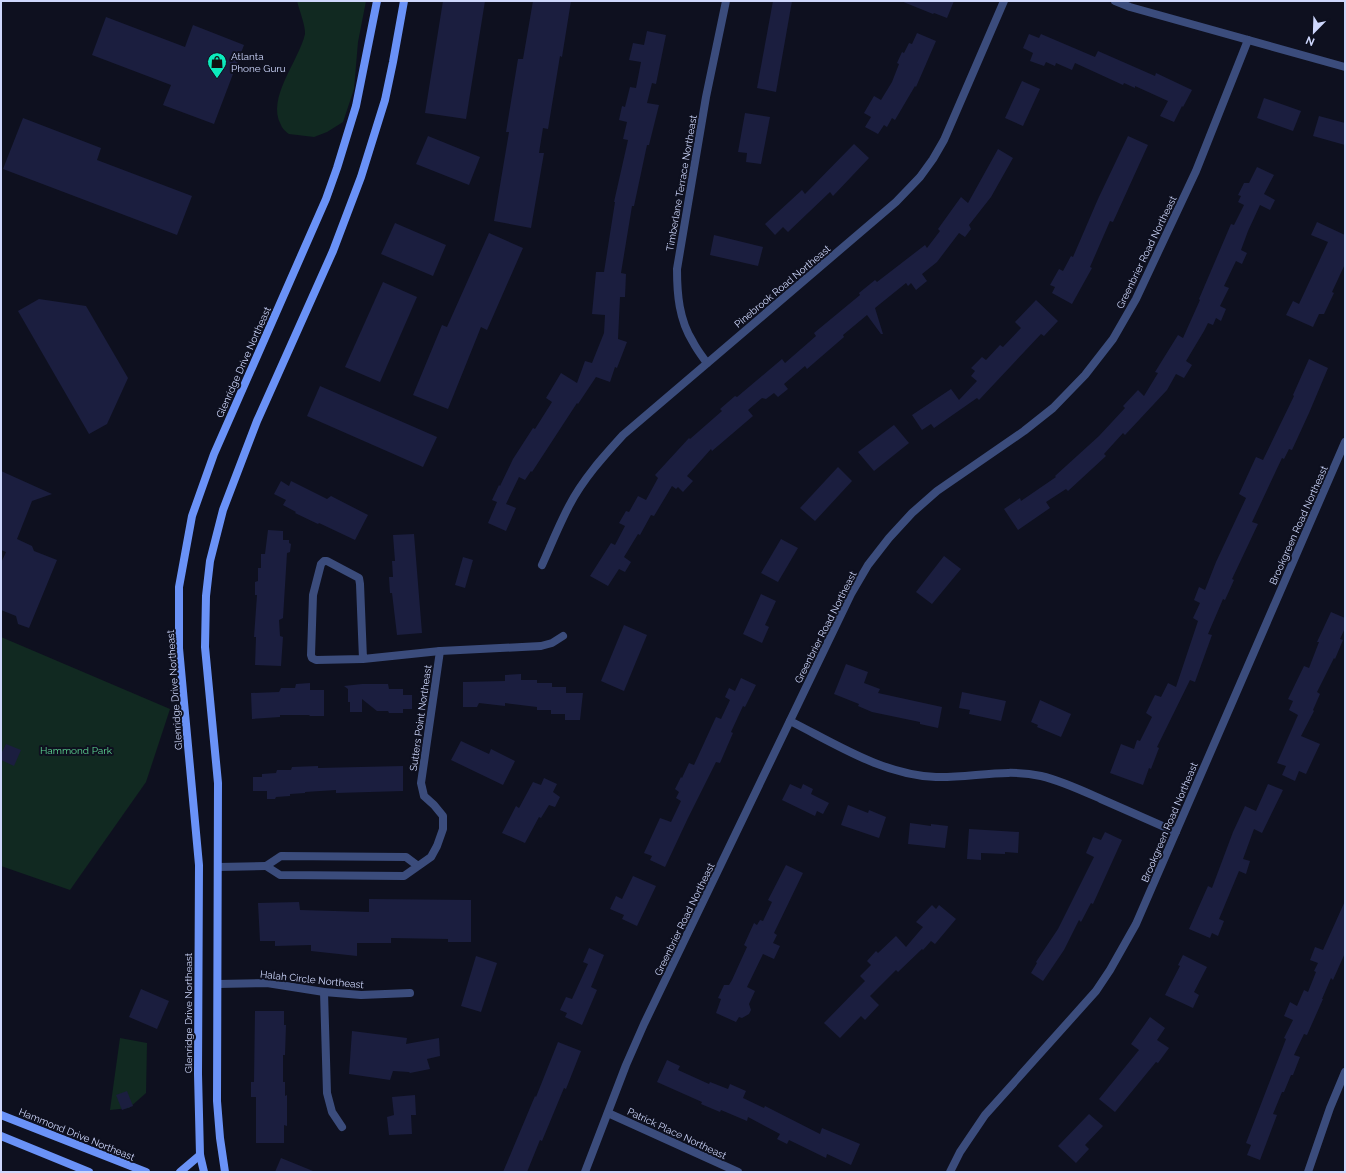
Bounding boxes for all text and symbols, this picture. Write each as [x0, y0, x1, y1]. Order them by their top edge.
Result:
north arrow [1294, 12, 1334, 52]
text: N [1304, 33, 1317, 48]
shop icon: Atlanta Phone Guru [206, 51, 228, 79]
place label: Atlanta Phone Guru [231, 51, 286, 74]
street label: Timberlane Terrace Northeast [664, 114, 699, 252]
street label: Greenbrier Road Northeast [1114, 194, 1179, 310]
street label: Pinebrook Road Northeast [732, 243, 833, 330]
street label: Glenridge Drive Northeast [214, 304, 273, 419]
street label: Brookgreen Road Northeast [1267, 463, 1330, 586]
street label: Greenbrier Road Northeast [792, 569, 859, 685]
street label: Glenridge Drive Northeast [165, 629, 184, 750]
street label: Sutters Point Northeast [408, 664, 433, 772]
park label: Hammond Park [40, 745, 113, 756]
street label: Brookgreen Road Northeast [1139, 760, 1200, 884]
street label: Greenbrier Road Northeast [652, 861, 717, 977]
street label: Glenridge Drive Northeast [183, 952, 194, 1073]
street label: Halah Circle Northeast [260, 969, 365, 990]
street label: Hammond Drive Northeast [17, 1106, 137, 1163]
street label: Patrick Place Northeast [626, 1106, 729, 1162]

